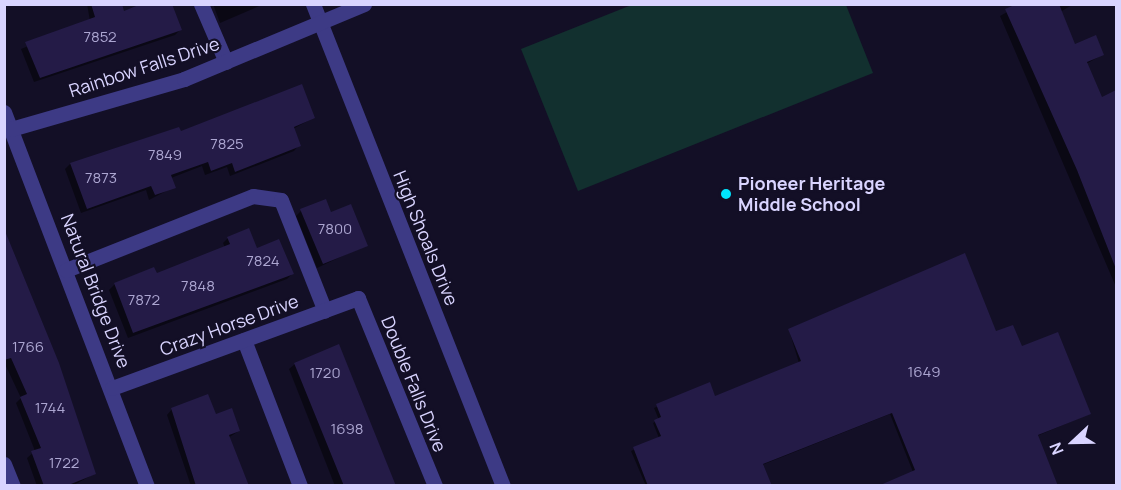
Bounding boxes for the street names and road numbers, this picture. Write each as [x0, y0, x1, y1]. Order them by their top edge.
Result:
street label: Rainbow Falls Drive [66, 32, 222, 102]
street label: High Shoals Drive [389, 168, 463, 308]
street label: Natural Bridge Drive [57, 211, 135, 371]
street label: Crazy Horse Drive [157, 290, 301, 360]
street label: Double Falls Drive [377, 313, 451, 455]

